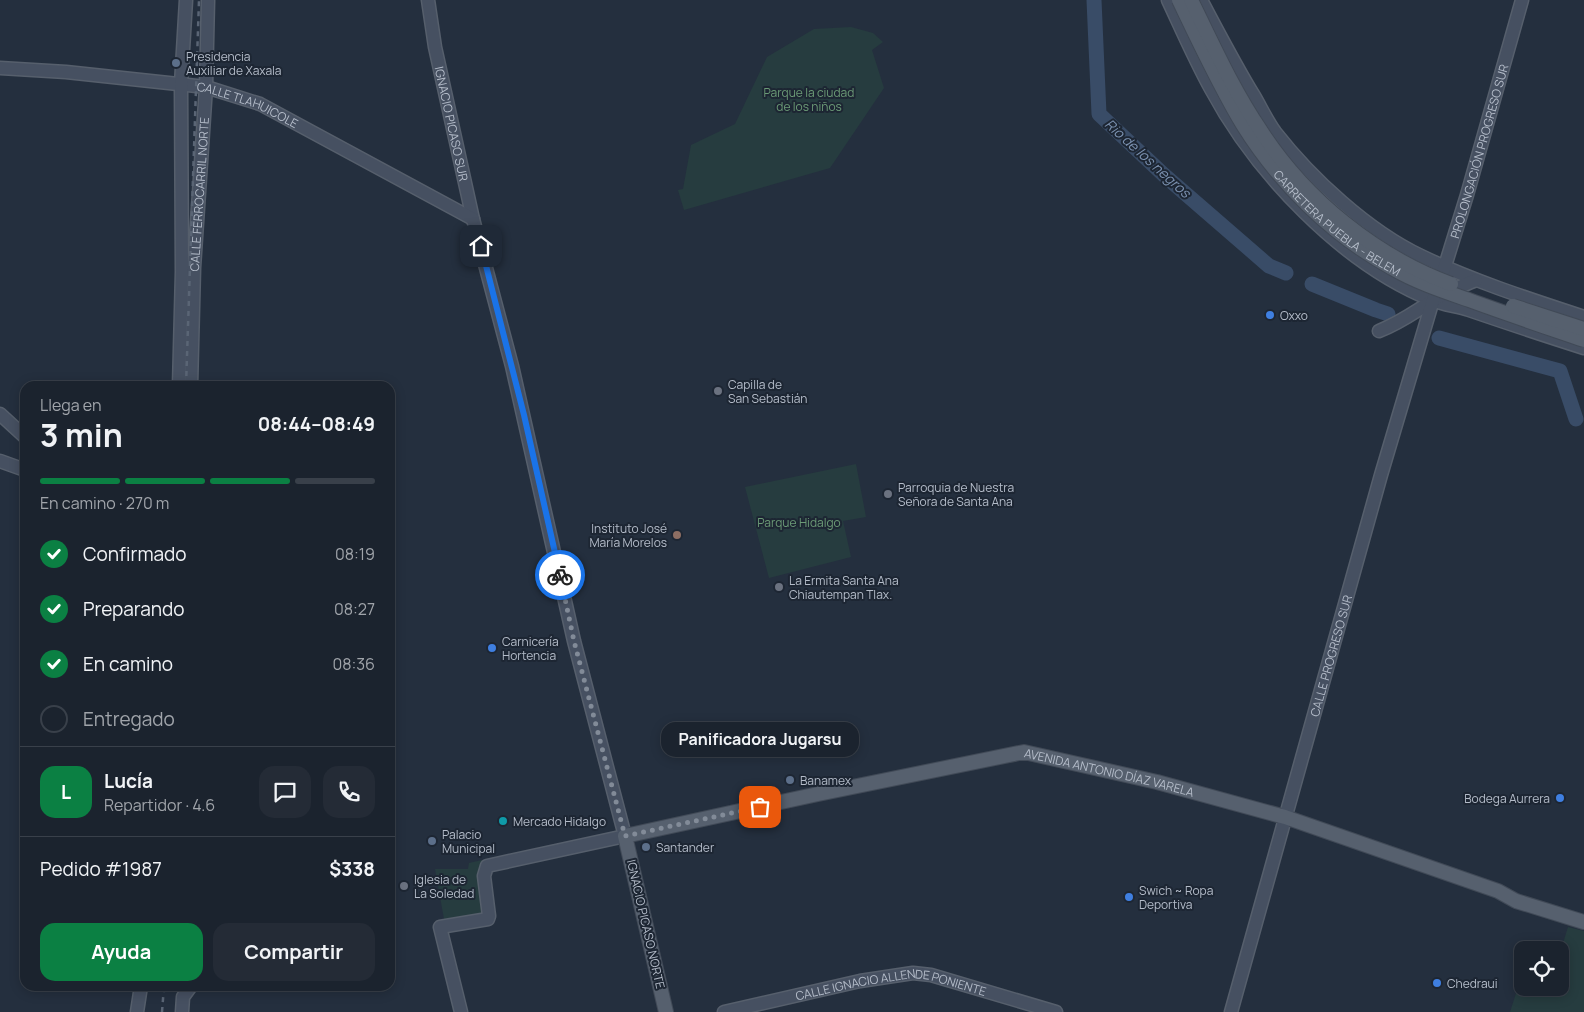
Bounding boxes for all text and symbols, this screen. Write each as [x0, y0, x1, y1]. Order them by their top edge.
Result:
place label: Presidencia Auxiliar de Xaxala [186, 48, 282, 79]
marker: Presidencia Auxiliar de Xaxala [170, 57, 182, 69]
street label: PROLONGACIÓN PROGRESO SUR [1446, 62, 1512, 240]
street label: IGNACIO PICASO SUR [431, 65, 473, 183]
street label: CALLE TLAHUICOLE [196, 78, 302, 132]
park label: Parque la ciudad de los niños [764, 84, 854, 115]
water label: Rio de los negros [1101, 114, 1196, 203]
street label: CALLE FERROCARRIL NORTE [185, 116, 212, 272]
street label: CARRETERA PUEBLA - BELEM [1270, 166, 1404, 280]
pin [460, 225, 502, 267]
icon: home [467, 232, 495, 260]
place label: Oxxo [1280, 307, 1308, 324]
marker: Oxxo [1264, 309, 1276, 321]
place label: Capilla de San Sebastián [728, 376, 807, 407]
marker: Capilla de San Sebastián [712, 385, 724, 397]
text: Llega en [40, 394, 101, 416]
text: 08:44–08:49 [258, 411, 375, 437]
text: 3 min [40, 413, 123, 457]
place label: Parroquia de Nuestra Señora de Santa Ana [898, 479, 1014, 510]
marker: Parroquia de Nuestra Señora de Santa Ana [882, 488, 894, 500]
text: En camino · 270 m [40, 492, 169, 514]
park label: Parque Hidalgo [757, 514, 841, 531]
place label: Instituto José María Morelos [590, 520, 667, 551]
marker: Instituto José María Morelos [671, 529, 683, 541]
icon: check [40, 540, 68, 568]
text: Confirmado [83, 541, 187, 567]
text: 08:19 [335, 543, 375, 565]
courier [535, 550, 585, 600]
icon: bike [546, 561, 574, 589]
place label: La Ermita Santa Ana Chiautempan Tlax. [789, 572, 899, 603]
marker: La Ermita Santa Ana Chiautempan Tlax. [773, 581, 785, 593]
street label: CALLE PROGRESO SUR [1305, 593, 1356, 718]
icon: check [40, 595, 68, 623]
text: Preparando [83, 596, 185, 622]
text: 08:27 [334, 598, 375, 620]
place label: Carnicería Hortencia [502, 633, 559, 664]
marker: Carnicería Hortencia [486, 642, 498, 654]
icon: check [40, 650, 68, 678]
text: En camino [83, 651, 173, 677]
text: 08:36 [332, 653, 375, 675]
text: Entregado [83, 706, 175, 732]
callout: Panificadora Jugarsu [661, 722, 859, 757]
text: Panificadora Jugarsu [679, 728, 841, 750]
street label: AVENIDA ANTONIO DÍAZ VARELA [1023, 744, 1196, 800]
button: chat [259, 766, 311, 818]
button: phone [323, 766, 375, 818]
text: Lucía [104, 768, 153, 794]
place label: Banamex [800, 772, 852, 789]
marker: Banamex [784, 774, 796, 786]
text: L [61, 779, 71, 805]
pin [739, 786, 781, 828]
place label: Bodega Aurrera [1464, 790, 1550, 807]
marker: Bodega Aurrera [1554, 792, 1566, 804]
icon: bag [746, 793, 774, 821]
text: Repartidor · 4.6 [104, 794, 215, 816]
place label: Mercado Hidalgo [513, 813, 606, 830]
marker: Mercado Hidalgo [497, 815, 509, 827]
place label: Palacio Municipal [442, 826, 495, 857]
marker: Palacio Municipal [426, 835, 438, 847]
place label: Santander [656, 839, 715, 856]
marker: Santander [640, 841, 652, 853]
text: Pedido #1987 [40, 856, 162, 882]
text: $338 [329, 856, 375, 882]
street label: IGNACIO PICASO NORTE [623, 858, 669, 990]
place label: Iglesia de La Soledad [414, 871, 474, 902]
marker: Iglesia de La Soledad [398, 880, 410, 892]
place label: Swich ~ Ropa Deportiva [1139, 882, 1213, 913]
marker: Swich ~ Ropa Deportiva [1123, 891, 1135, 903]
button: Ayuda [40, 923, 203, 981]
button: Compartir [213, 923, 375, 981]
map controls [1514, 941, 1569, 996]
button: locate [1514, 941, 1569, 996]
text: CALLE IGNACIO ALLENDE PONIENTE [794, 964, 989, 1004]
place label: Chedraui [1447, 975, 1498, 992]
marker: Chedraui [1431, 977, 1443, 989]
street label: CALLE IGNACIO ALLENDE PONIENTE [793, 986, 989, 1004]

